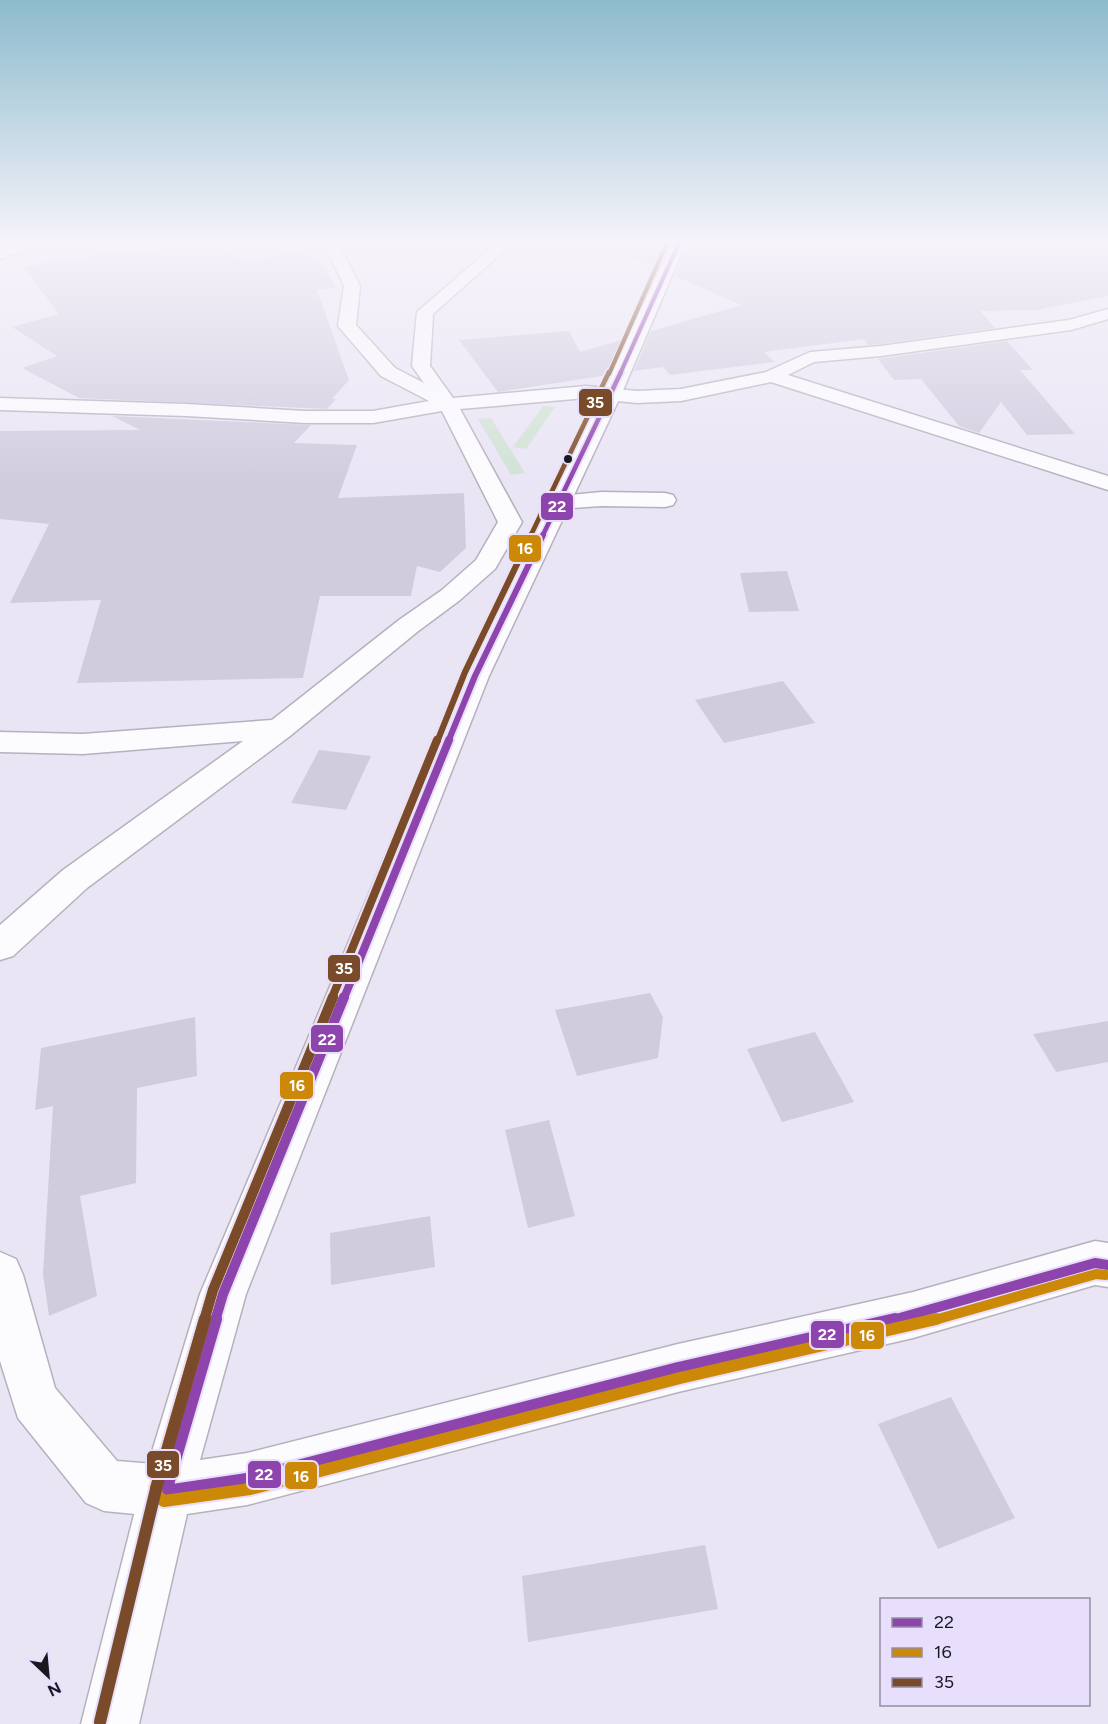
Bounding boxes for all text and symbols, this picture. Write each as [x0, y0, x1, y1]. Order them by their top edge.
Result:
line badge: 35 [578, 388, 613, 417]
text: 35 [586, 393, 604, 412]
unlabelled marker [562, 453, 574, 465]
line badge: 22 [540, 492, 574, 521]
text: 22 [548, 497, 566, 516]
line badge: 16 [508, 534, 542, 563]
text: 16 [517, 539, 533, 558]
line badge: 35 [327, 954, 361, 983]
text: 35 [335, 959, 353, 978]
line badge: 22 [310, 1024, 344, 1053]
text: 22 [318, 1030, 336, 1049]
line badge: 16 [279, 1071, 314, 1100]
text: 16 [289, 1076, 305, 1095]
line badge: 22 [810, 1320, 845, 1349]
line badge: 16 [850, 1321, 885, 1350]
text: 22 [818, 1325, 836, 1344]
text: 16 [859, 1326, 875, 1345]
line badge: 35 [146, 1450, 180, 1479]
text: 35 [154, 1456, 172, 1475]
line badge: 22 [247, 1460, 282, 1489]
line badge: 16 [284, 1461, 318, 1490]
text: 22 [255, 1465, 273, 1484]
text: 16 [293, 1467, 309, 1486]
legend [880, 1598, 1090, 1706]
text: 22 [934, 1611, 954, 1633]
text: 16 [934, 1641, 952, 1663]
north arrow [18, 1646, 78, 1706]
text: 35 [934, 1671, 954, 1693]
text: N [45, 1678, 64, 1700]

